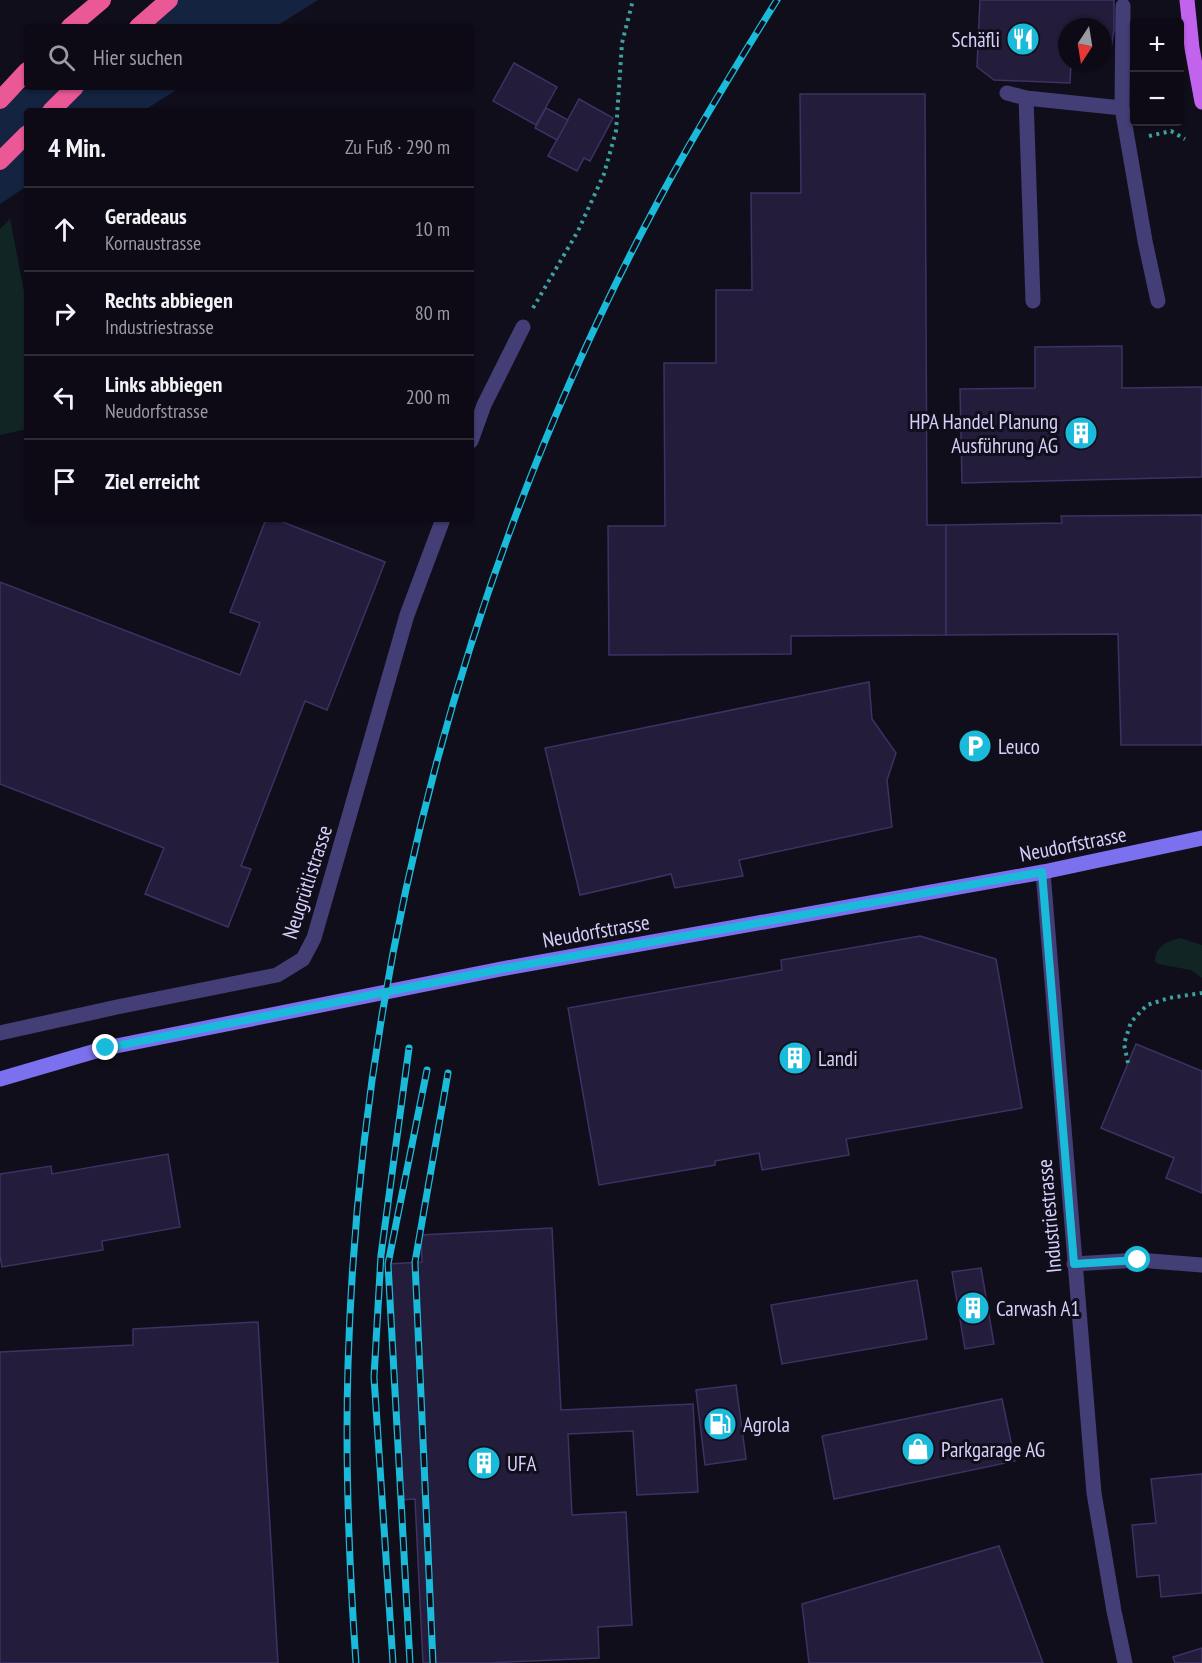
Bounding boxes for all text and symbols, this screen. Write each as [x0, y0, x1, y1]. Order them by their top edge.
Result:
north arrow [1058, 18, 1112, 72]
map controls [1130, 18, 1184, 126]
button: + [1130, 18, 1184, 72]
restaurant icon: Schäfli [1005, 21, 1041, 57]
search box [24, 24, 474, 90]
place label: Schäfli [951, 26, 1000, 53]
icon: search [45, 41, 78, 74]
text: Hier suchen [93, 43, 183, 71]
button: − [1130, 72, 1184, 126]
text: 4 Min. [48, 131, 106, 164]
text: Zu Fuß · 290 m [345, 134, 450, 160]
text: Geradeaus [105, 202, 187, 230]
icon: ahead [48, 213, 81, 246]
text: 10 m [415, 216, 450, 242]
text: Kornaustrasse [105, 230, 201, 256]
text: Rechts abbiegen [105, 286, 233, 314]
icon: right [48, 297, 81, 330]
text: 80 m [415, 300, 450, 326]
text: Industriestrasse [105, 314, 214, 340]
text: Links abbiegen [105, 370, 222, 398]
icon: left [48, 381, 81, 414]
text: 200 m [406, 384, 450, 410]
text: Neudorfstrasse [105, 398, 208, 424]
place label: HPA Handel Planung Ausführung AG [909, 408, 1058, 459]
building icon: HPA Handel Planung Ausführung AG [1063, 415, 1099, 451]
icon: arrive [48, 465, 81, 498]
text: Ziel erreicht [105, 467, 200, 495]
parking icon: Leuco [957, 728, 993, 764]
place label: Leuco [998, 733, 1040, 760]
street label: Neudorfstrasse [1017, 820, 1129, 868]
street label: Neugrütlistrasse [276, 822, 338, 942]
street label: Neudorfstrasse [540, 908, 652, 954]
route end [92, 1034, 118, 1060]
building icon: Landi [777, 1040, 813, 1076]
place label: Landi [818, 1045, 858, 1072]
street label: Industriestrasse [1031, 1158, 1067, 1274]
route start [1124, 1246, 1150, 1272]
building icon: Carwash A1 [955, 1290, 991, 1326]
place label: Carwash A1 [996, 1295, 1080, 1322]
fuel station icon: Agrola [702, 1406, 738, 1442]
place label: Agrola [743, 1411, 790, 1438]
shop icon: Parkgarage AG [900, 1431, 936, 1467]
place label: Parkgarage AG [941, 1436, 1045, 1463]
building icon: UFA [466, 1445, 502, 1481]
place label: UFA [507, 1450, 537, 1477]

